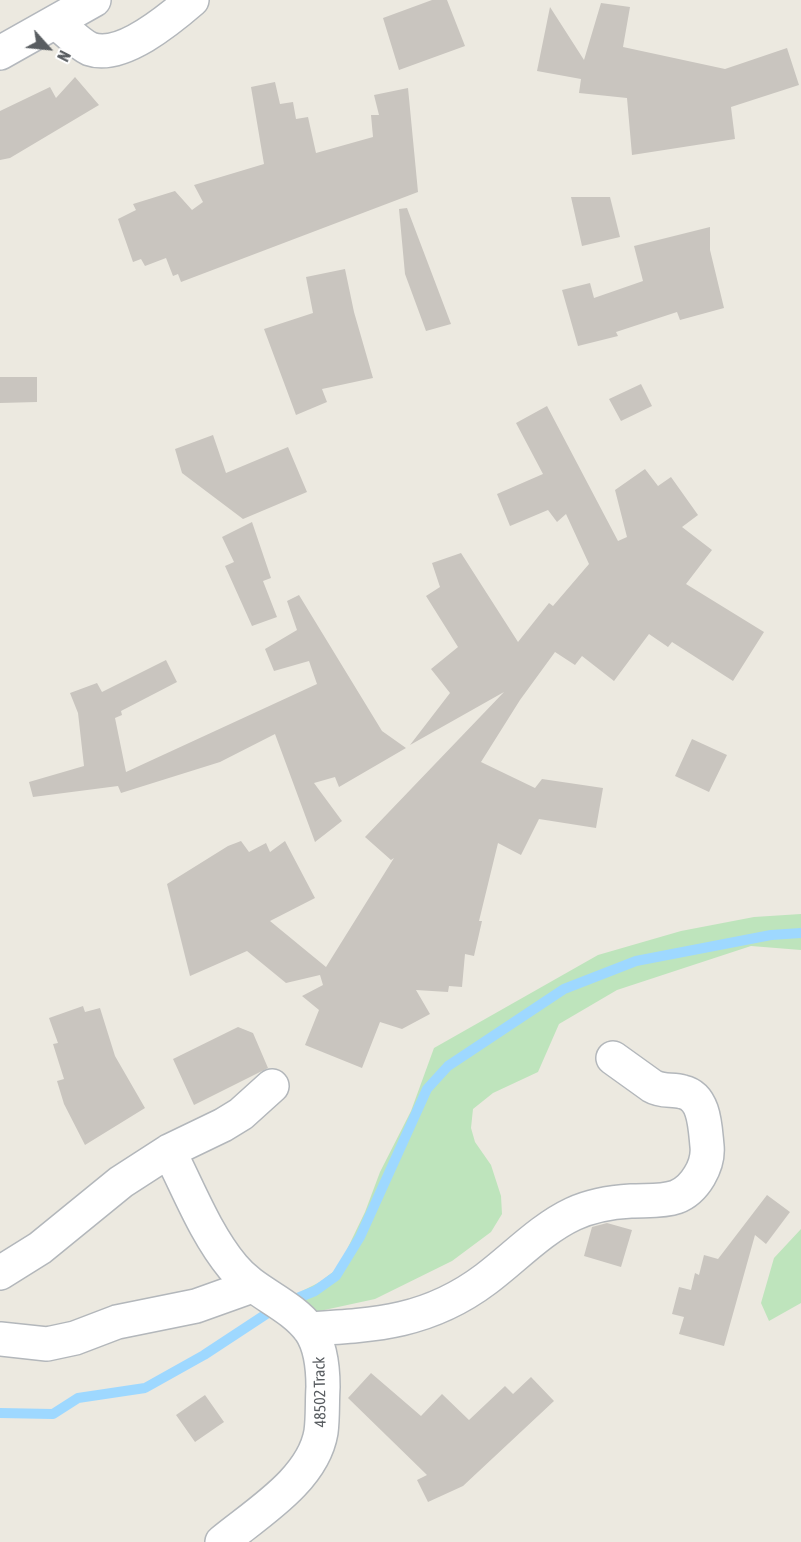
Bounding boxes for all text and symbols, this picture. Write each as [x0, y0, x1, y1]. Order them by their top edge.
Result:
north arrow [18, 18, 78, 78]
text: N [54, 48, 74, 64]
street label: 48502 Track [310, 1357, 330, 1427]

